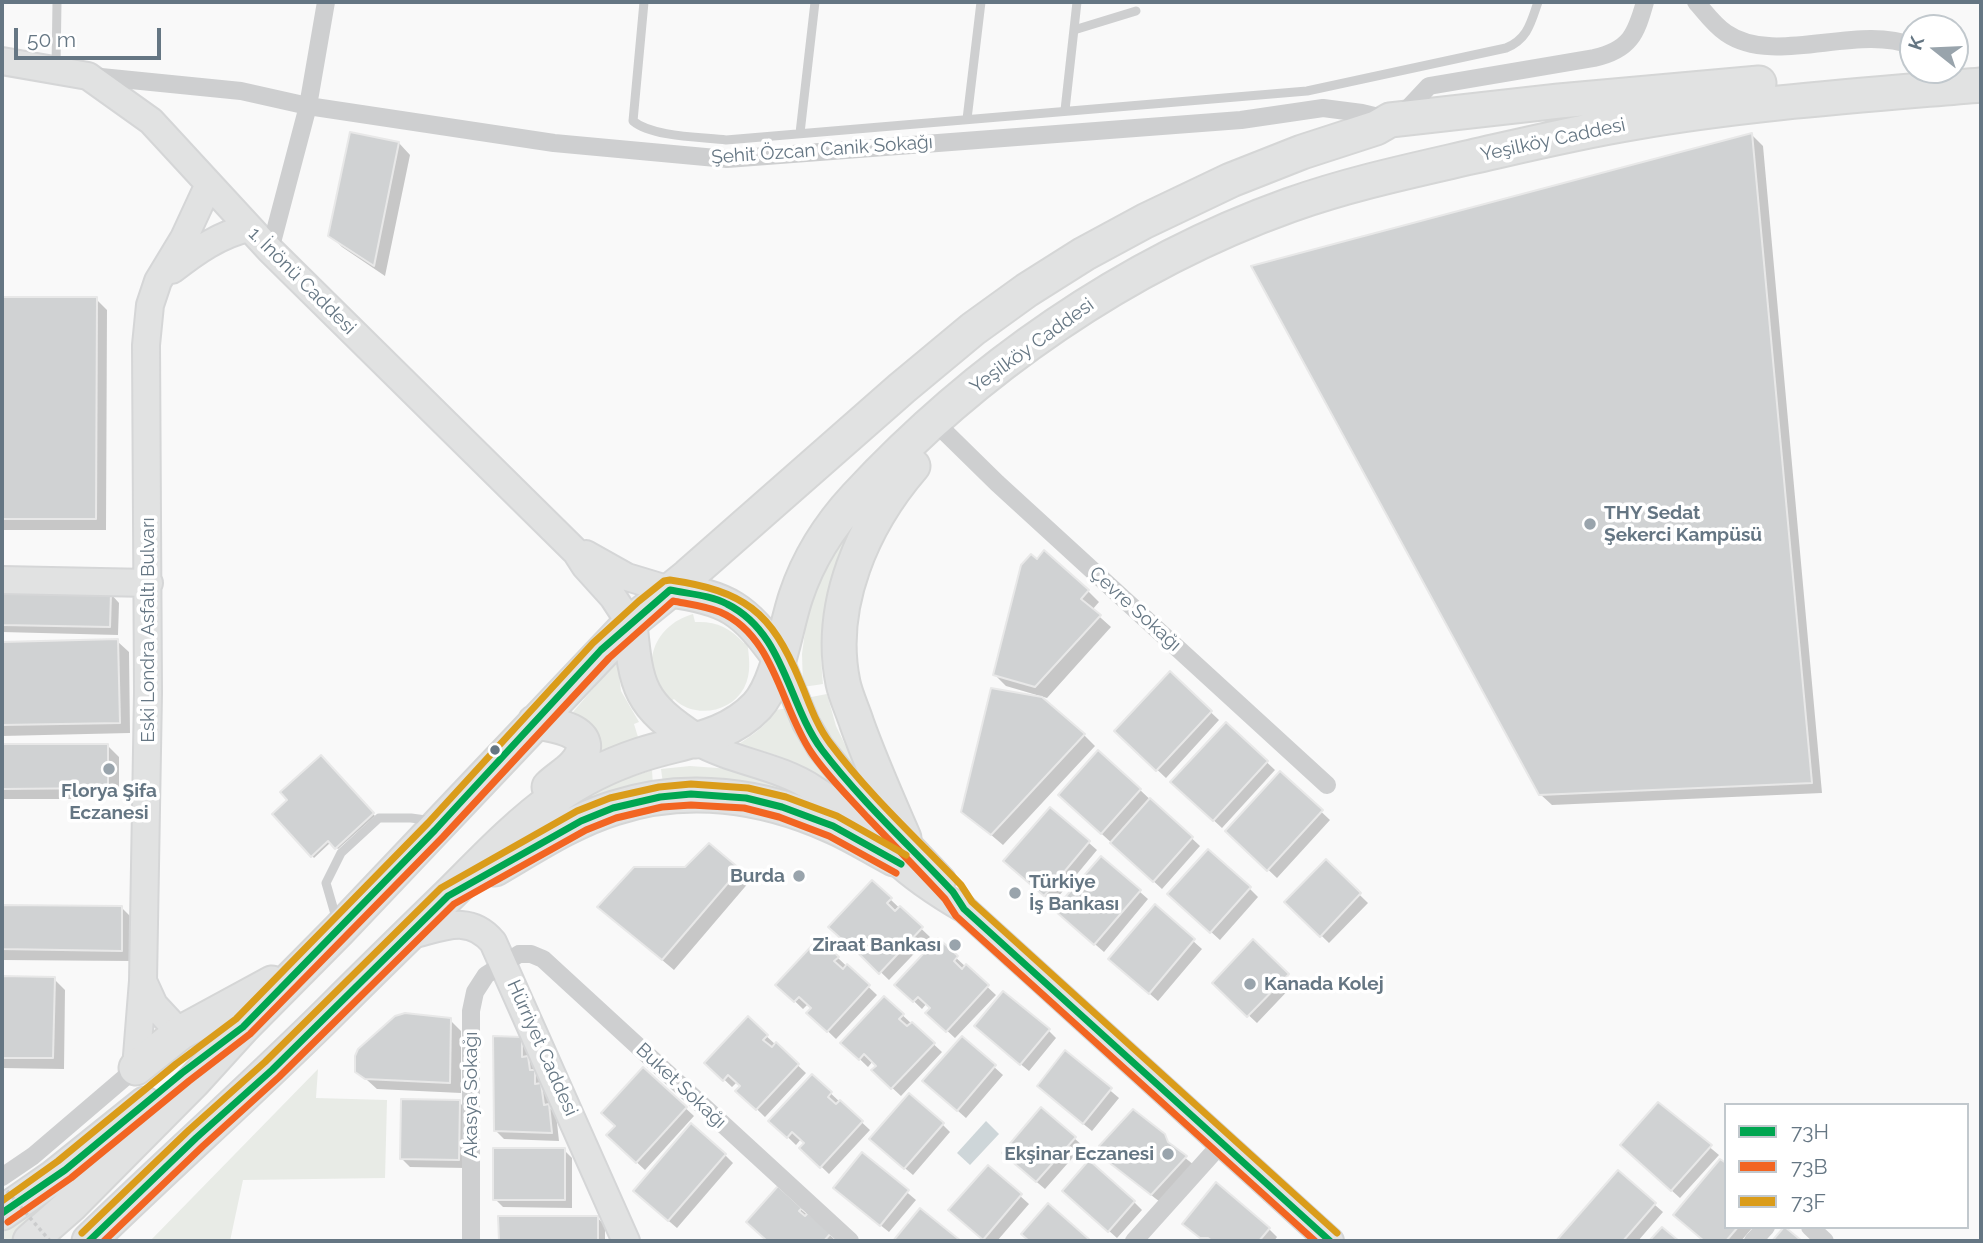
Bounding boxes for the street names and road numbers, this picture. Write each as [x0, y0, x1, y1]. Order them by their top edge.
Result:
street label: Yeşilköy Caddesi [1479, 114, 1627, 166]
street label: Şehit Özcan Canik Sokağı [711, 131, 933, 169]
street label: 1. İnönü Caddesi [244, 223, 360, 339]
street label: Yeşilköy Caddesi [966, 293, 1098, 399]
street label: Eski Londra Asfaltı Bulvarı [137, 517, 159, 743]
street label: Çevre Sokağı [1084, 562, 1186, 656]
street label: Hürriyet Caddesi [502, 976, 582, 1120]
street label: Akasya Sokağı [460, 1032, 482, 1158]
street label: Buket Sokağı [631, 1038, 731, 1134]

